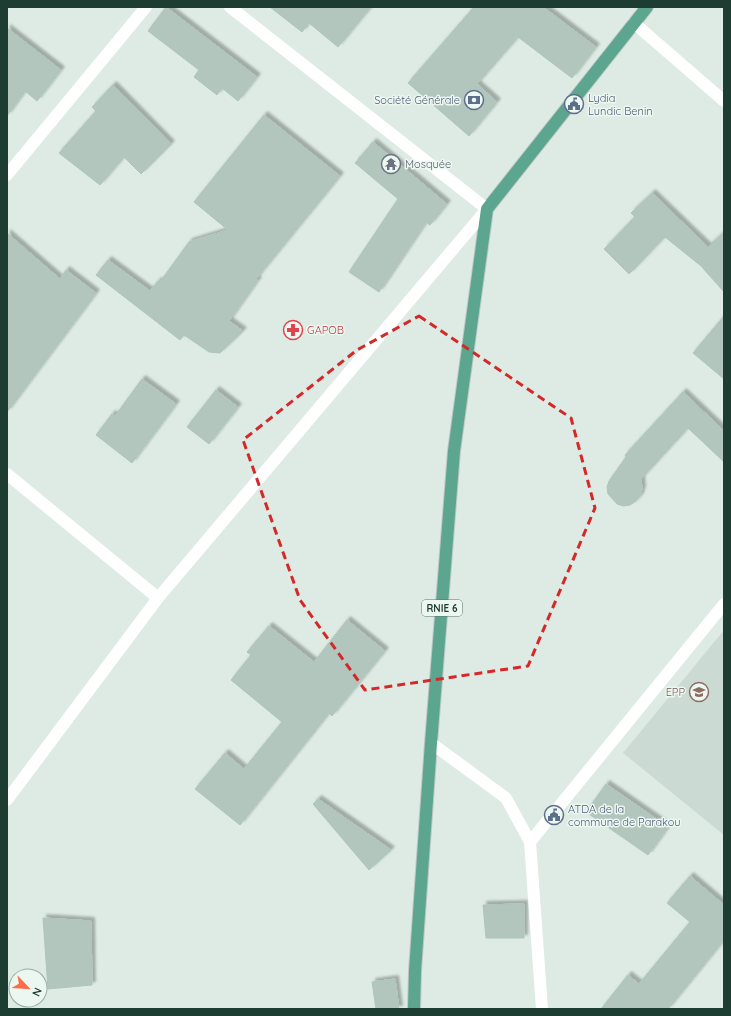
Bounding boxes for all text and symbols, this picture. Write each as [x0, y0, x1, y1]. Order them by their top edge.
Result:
bank icon: Société Générale [463, 89, 485, 111]
place label: Lydia Lundic Benin [588, 91, 653, 118]
place label: Société Générale [374, 93, 460, 107]
public building icon: Lydia Lundic Benin [563, 93, 585, 115]
temple icon: Mosquée [380, 153, 402, 175]
place label: Mosquée [405, 157, 451, 171]
pharmacy icon: GAPOB [282, 319, 304, 341]
place label: GAPOB [307, 323, 344, 337]
road number: RNIE 6 [422, 600, 462, 616]
school or university icon: EPP [688, 681, 710, 703]
place label: EPP [666, 685, 685, 699]
place label: ATDA de la commune de Parakou [568, 802, 681, 829]
public building icon: ATDA de la commune de Parakou [543, 804, 565, 826]
north arrow [8, 968, 48, 1008]
text: N [29, 986, 45, 999]

